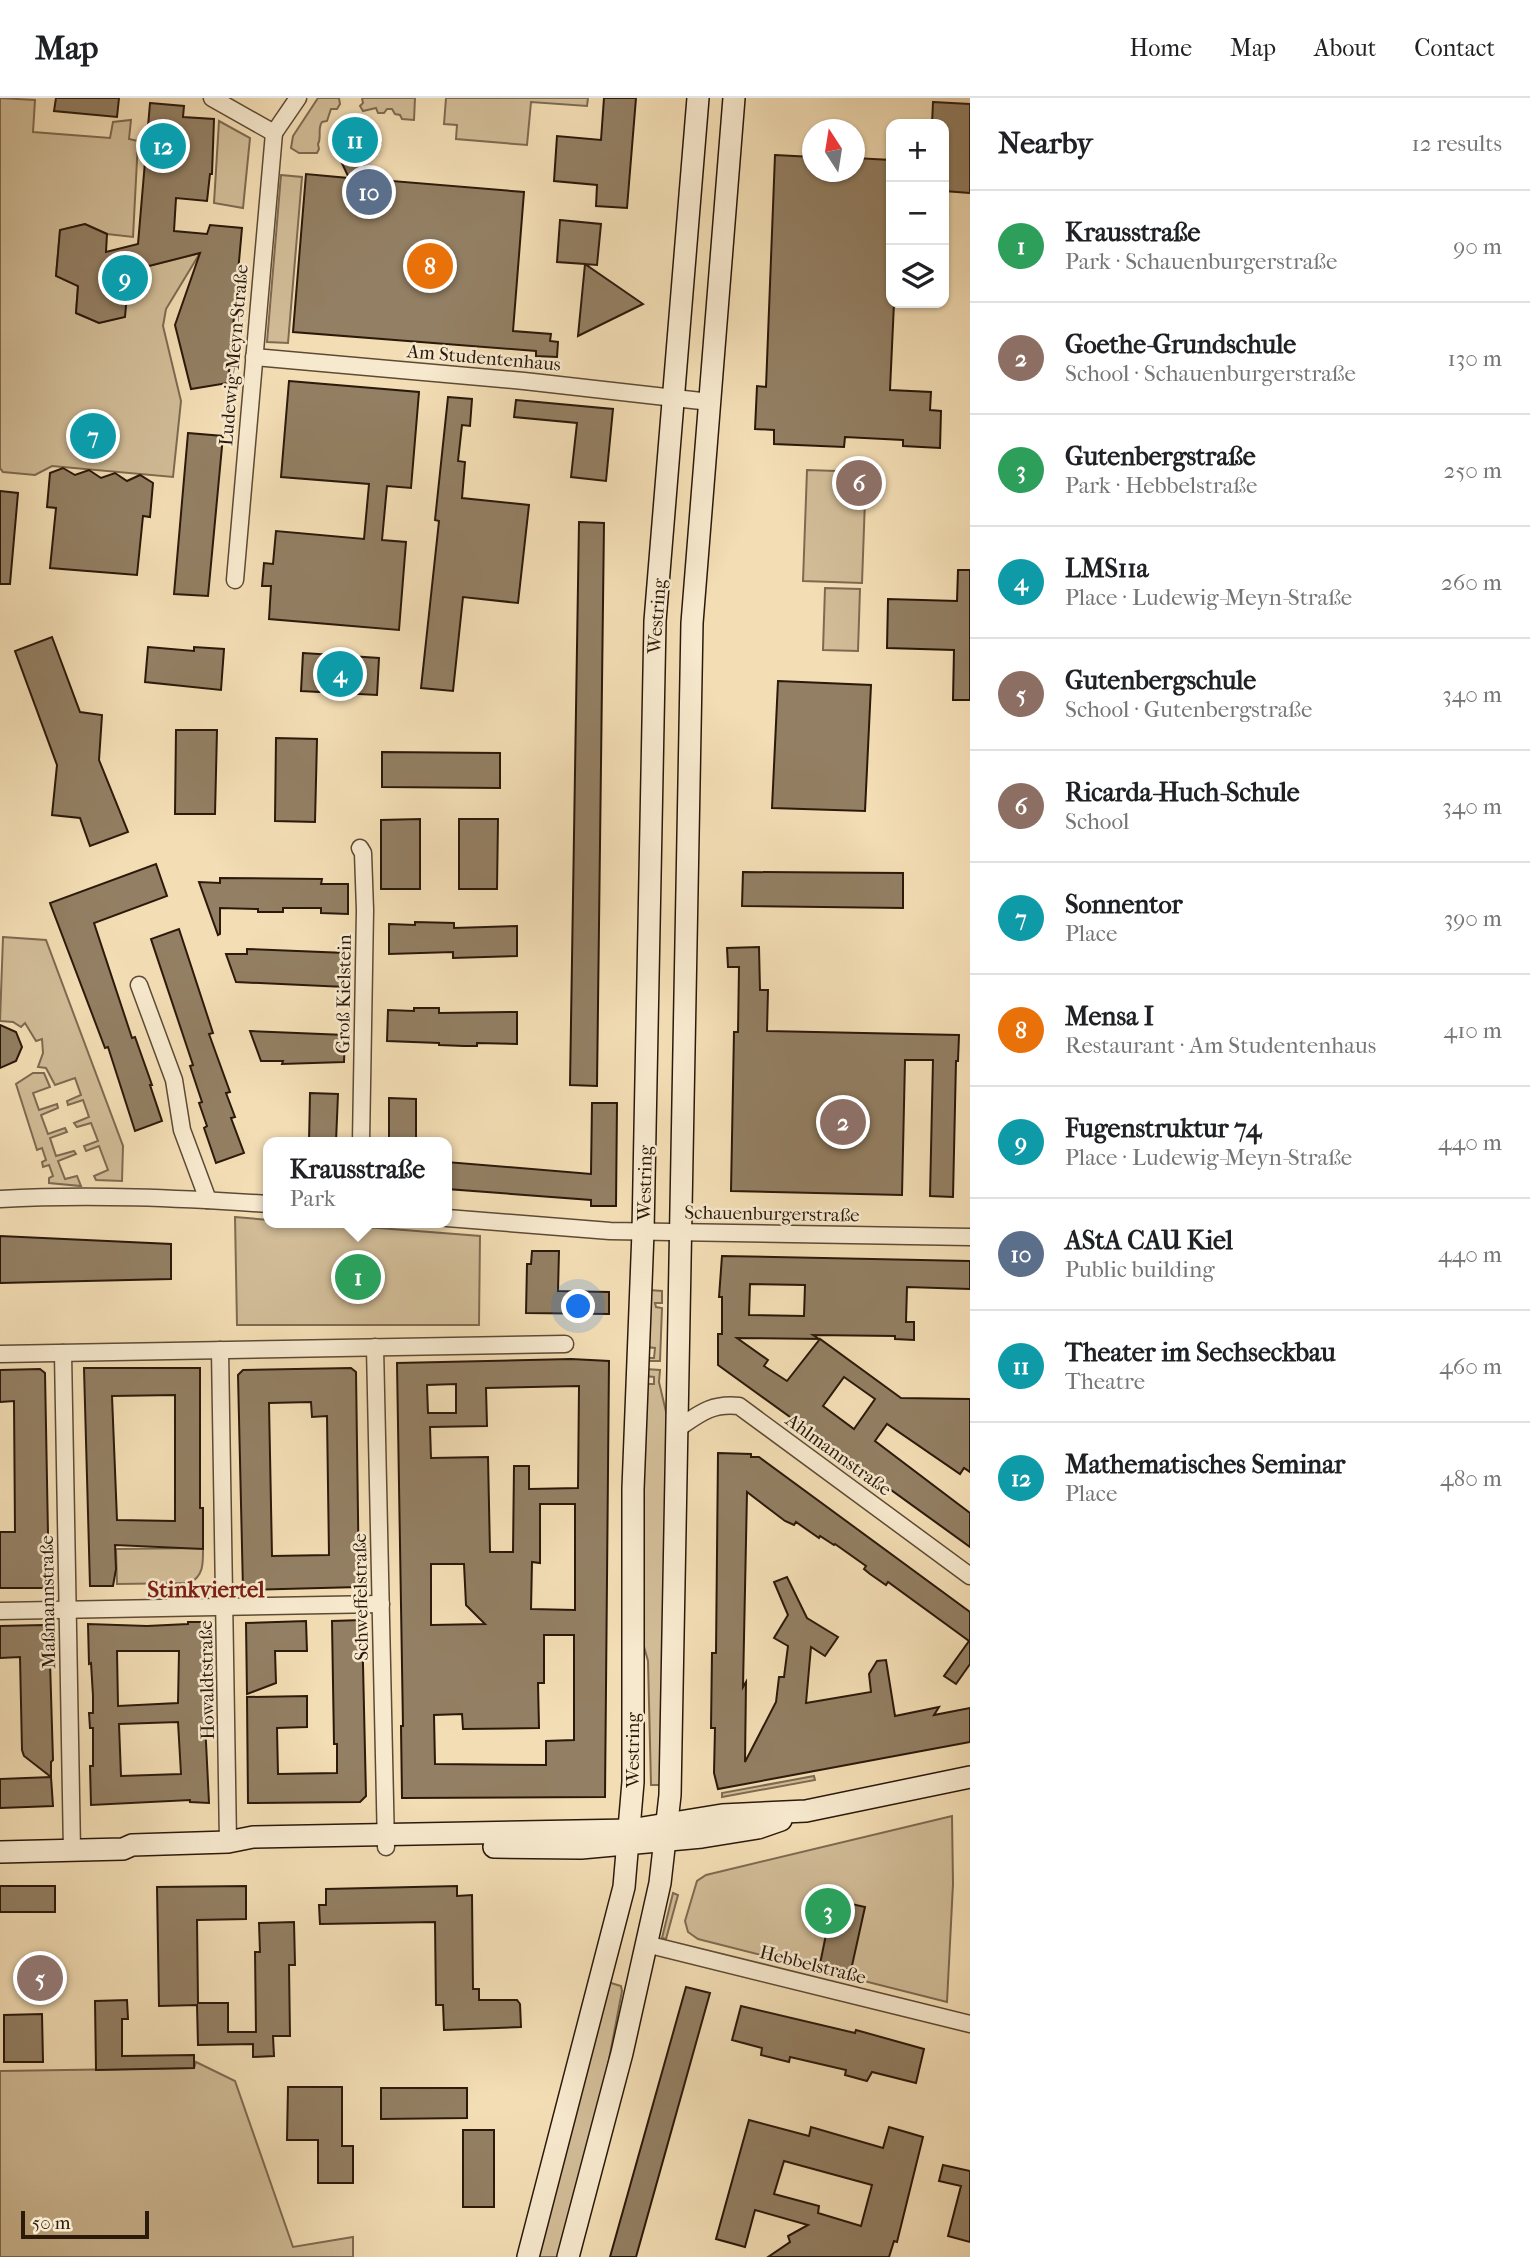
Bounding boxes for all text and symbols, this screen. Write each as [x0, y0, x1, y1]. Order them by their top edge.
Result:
text: Map [35, 29, 98, 68]
text: Home [1130, 34, 1192, 62]
text: Map [1230, 34, 1276, 62]
text: About [1314, 34, 1376, 62]
text: Contact [1414, 34, 1495, 62]
pin: 11 [332, 114, 378, 166]
north arrow [802, 119, 865, 182]
map controls [886, 119, 949, 308]
button: + [886, 119, 949, 182]
pin: 12 [140, 120, 186, 172]
text: Nearby [998, 126, 1093, 161]
text: 12 results [1412, 130, 1502, 157]
pin: 10 [346, 166, 392, 218]
button: − [886, 182, 949, 245]
text: Krausstraße [1065, 217, 1200, 248]
text: 1 [1017, 233, 1025, 260]
text: 90 m [1453, 233, 1502, 260]
pin: 8 [407, 240, 453, 292]
button: layers [886, 245, 949, 308]
text: Park · Schauenburgerstraße [1065, 248, 1337, 275]
pin: 9 [102, 252, 148, 304]
street label: Ludewig-Meyn-Straße [215, 263, 253, 447]
text: Goethe-Grundschule [1065, 329, 1296, 360]
street label: Am Studentenhaus [405, 340, 562, 376]
text: 2 [1015, 345, 1027, 372]
text: 130 m [1448, 345, 1502, 372]
text: School · Schauenburgerstraße [1065, 360, 1356, 387]
pin: 7 [70, 410, 116, 462]
text: Gutenbergstraße [1065, 441, 1256, 472]
pin: 6 [836, 457, 882, 509]
text: 3 [1016, 457, 1026, 484]
text: 250 m [1444, 457, 1502, 484]
text: Park · Hebbelstraße [1065, 472, 1257, 499]
text: LMS11a [1065, 553, 1148, 584]
text: 4 [1014, 569, 1028, 596]
text: 260 m [1441, 569, 1502, 596]
street label: Westring [643, 577, 671, 655]
text: Place · Ludewig-Meyn-Straße [1065, 584, 1352, 611]
pin: 4 [317, 648, 363, 700]
text: Gutenbergschule [1065, 665, 1256, 696]
text: 5 [1016, 681, 1026, 708]
text: 340 m [1442, 681, 1502, 708]
text: School · Gutenbergstraße [1065, 696, 1312, 723]
text: Ricarda-Huch-Schule [1065, 777, 1300, 808]
text: 6 [1015, 793, 1027, 820]
text: 340 m [1442, 793, 1502, 820]
text: School [1065, 808, 1129, 835]
text: Sonnentor [1065, 889, 1183, 920]
text: 7 [1015, 905, 1027, 932]
text: 390 m [1444, 905, 1502, 932]
text: Place [1065, 920, 1117, 947]
street label: Groß Kielstein [332, 934, 356, 1054]
text: Mensa I [1065, 1001, 1154, 1032]
text: 8 [1015, 1017, 1027, 1044]
text: 410 m [1444, 1017, 1502, 1044]
text: Restaurant · Am Studentenhaus [1065, 1032, 1376, 1059]
pin: 2 [820, 1096, 866, 1148]
text: Fugenstruktur 74 [1065, 1113, 1261, 1144]
text: 9 [1015, 1129, 1027, 1156]
text: 440 m [1438, 1129, 1502, 1156]
popup [263, 1137, 452, 1228]
street label: Westring [633, 1144, 657, 1222]
text: Place · Ludewig-Meyn-Straße [1065, 1144, 1352, 1171]
text: Krausstraße [290, 1154, 425, 1185]
text: Park [290, 1185, 336, 1212]
street label: Schauenburgerstraße [684, 1201, 860, 1227]
text: AStA CAU Kiel [1065, 1225, 1233, 1256]
text: 10 [1011, 1241, 1031, 1268]
text: 440 m [1438, 1241, 1502, 1268]
pin: 1 [335, 1251, 381, 1303]
text: Public building [1065, 1256, 1215, 1283]
your location [561, 1289, 595, 1323]
text: Theater im Sechseckbau [1065, 1337, 1336, 1368]
text: 11 [1013, 1353, 1029, 1380]
text: 460 m [1439, 1353, 1502, 1380]
text: Theatre [1065, 1368, 1145, 1395]
street label: Ahlmannstraße [780, 1408, 896, 1501]
text: Mathematisches Seminar [1065, 1449, 1345, 1480]
text: 12 [1011, 1465, 1031, 1492]
text: 480 m [1440, 1465, 1502, 1492]
text: Place [1065, 1480, 1117, 1507]
street label: Schweffelstraße [349, 1533, 373, 1661]
street label: Maßmannstraße [36, 1535, 60, 1669]
district label: Stinkviertel [147, 1576, 265, 1603]
street label: Howaldtstraße [195, 1620, 219, 1740]
street label: Westring [622, 1711, 644, 1789]
pin: 3 [805, 1885, 851, 1937]
street label: Hebbelstraße [757, 1941, 868, 1989]
pin: 5 [17, 1952, 63, 2004]
scale bar [21, 2208, 149, 2240]
text: 50 m [32, 2212, 71, 2234]

